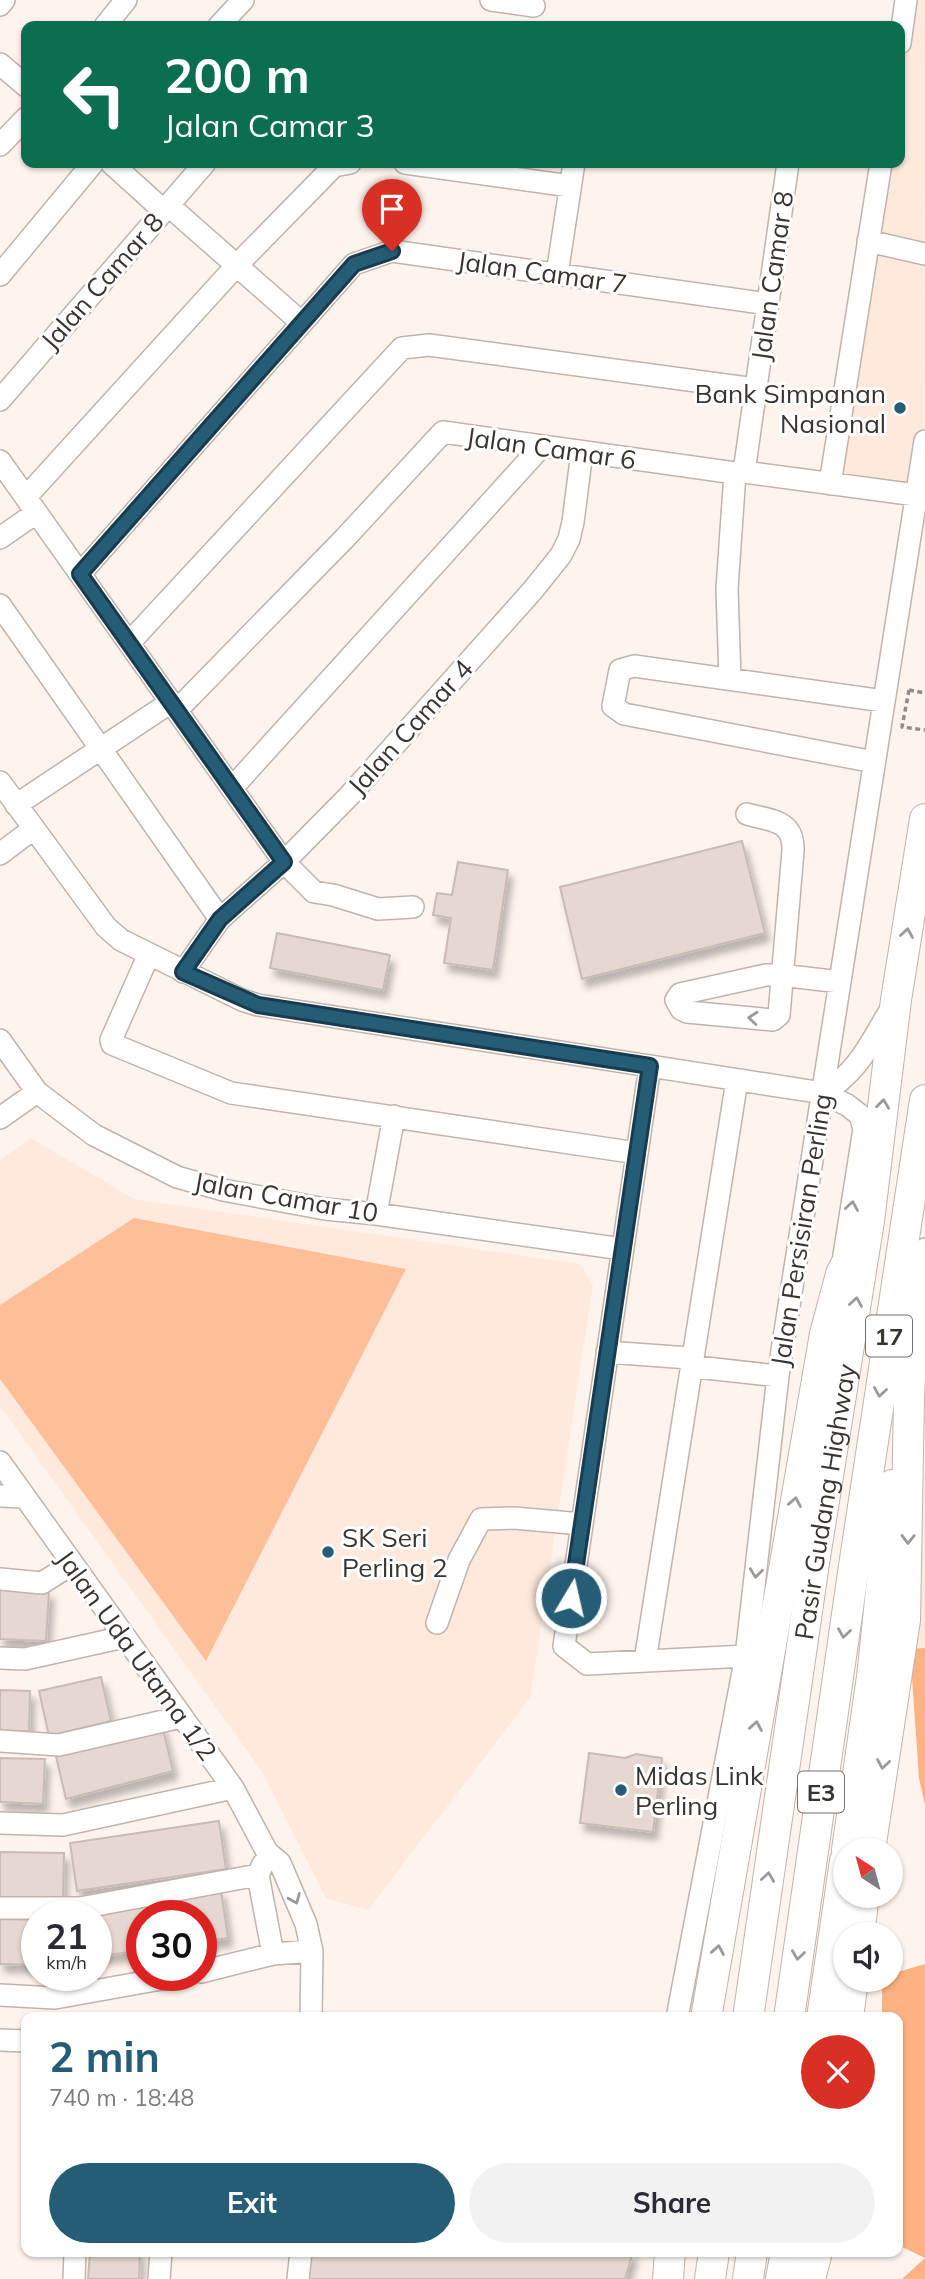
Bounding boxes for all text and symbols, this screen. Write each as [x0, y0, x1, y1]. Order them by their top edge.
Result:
text: 200 m [164, 44, 310, 105]
icon: left [49, 49, 140, 140]
text: Jalan Camar 3 [164, 105, 375, 145]
pin [362, 179, 422, 251]
street label: Jalan Camar 8 [744, 189, 800, 363]
icon: arrive [373, 190, 411, 228]
street label: Jalan Camar 8 [33, 206, 171, 356]
street label: Jalan Camar 7 [455, 244, 629, 300]
place label: Bank Simpanan Nasional [695, 377, 886, 440]
marker: Bank Simpanan Nasional [892, 400, 908, 416]
street label: Jalan Camar 6 [464, 420, 638, 476]
street label: Jalan Camar 4 [340, 652, 480, 802]
one-way arrow [899, 927, 914, 939]
one-way arrow [747, 1011, 758, 1026]
street label: Jalan Persisiran Perling [763, 1091, 839, 1369]
one-way arrow [876, 1098, 891, 1110]
street label: Jalan Camar 10 [191, 1165, 381, 1229]
one-way arrow [844, 1201, 859, 1212]
one-way arrow [848, 1296, 863, 1308]
road number: 17 [866, 1316, 912, 1356]
street label: Pasir Gudang Highway [787, 1361, 862, 1642]
one-way arrow [873, 1386, 888, 1397]
one-way arrow [787, 1496, 802, 1508]
place label: SK Seri Perling 2 [342, 1521, 448, 1584]
one-way arrow [900, 1534, 916, 1544]
street label: Jalan Uda Utama 1/2 [49, 1543, 225, 1767]
marker: SK Seri Perling 2 [320, 1544, 336, 1560]
position arrow [534, 1561, 608, 1635]
one-way arrow [748, 1567, 763, 1579]
one-way arrow [837, 1627, 852, 1639]
one-way arrow [748, 1720, 763, 1732]
one-way arrow [876, 1758, 891, 1770]
place label: Midas Link Perling [635, 1759, 764, 1822]
road number: E3 [798, 1772, 844, 1812]
marker: Midas Link Perling [613, 1782, 629, 1798]
north arrow [833, 1838, 903, 1908]
map controls [833, 1838, 903, 1992]
one-way arrow [761, 1872, 776, 1883]
one-way arrow [287, 1891, 301, 1904]
speed limit sign: 30 [126, 1900, 217, 1991]
text: 21 [45, 1914, 88, 1958]
button: sound [833, 1922, 903, 1992]
one-way arrow [710, 1945, 725, 1956]
one-way arrow [790, 1950, 805, 1961]
text: km/h [46, 1951, 87, 1974]
text: 2 min [49, 2030, 160, 2083]
button: close [801, 2035, 875, 2109]
text: 740 m · 18:48 [49, 2083, 194, 2112]
button: Exit [49, 2163, 455, 2243]
button: Share [469, 2163, 875, 2243]

